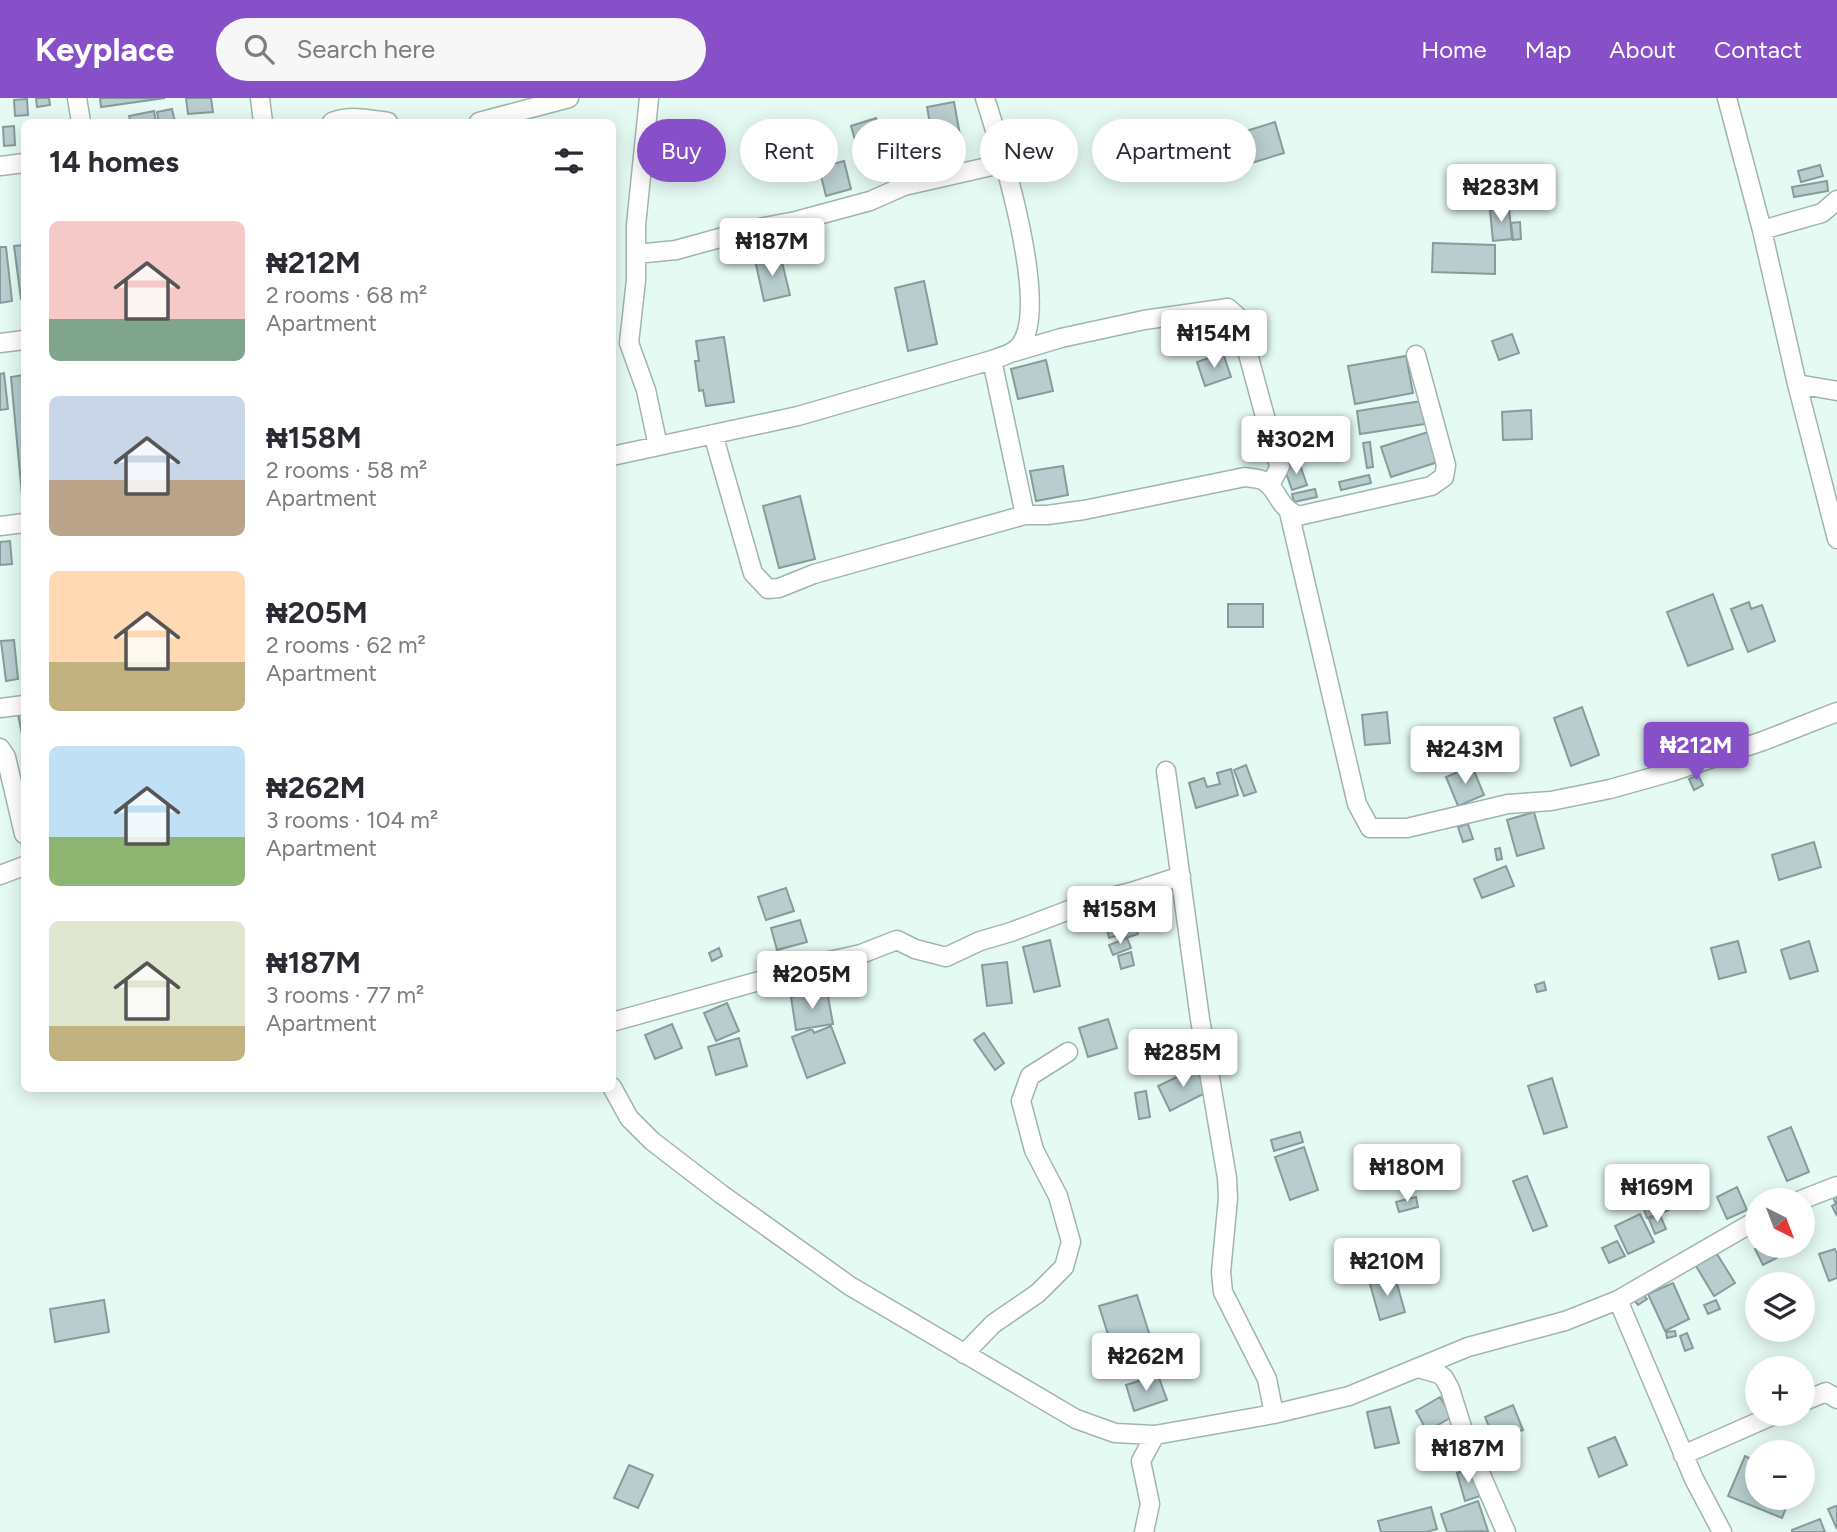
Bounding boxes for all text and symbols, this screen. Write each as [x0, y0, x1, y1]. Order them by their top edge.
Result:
search box [216, 18, 706, 81]
text: Keyplace [35, 30, 174, 69]
icon: search [240, 30, 278, 68]
text: Search here [296, 33, 435, 65]
text: Home [1421, 35, 1487, 64]
text: Map [1525, 35, 1571, 64]
text: About [1609, 35, 1676, 64]
text: Contact [1714, 35, 1802, 64]
chip: Buy [637, 119, 726, 182]
chip: Rent [740, 119, 838, 182]
chip: Filters [852, 119, 966, 182]
chip: New [980, 119, 1078, 182]
chip: Apartment [1092, 119, 1256, 182]
icon: filters [550, 142, 588, 180]
text: 14 homes [49, 143, 179, 180]
pin: ₦283M [1452, 164, 1550, 224]
text: ₦283M [1463, 173, 1539, 201]
pin: ₦187M [723, 218, 821, 278]
text: ₦187M [736, 227, 808, 255]
text: ₦212M [266, 244, 361, 281]
icon: home [105, 249, 189, 333]
text: 2 rooms · 68 m² [266, 281, 427, 309]
text: Apartment [266, 309, 377, 337]
pin: ₦154M [1165, 310, 1263, 370]
text: ₦154M [1177, 319, 1251, 347]
pin: ₦302M [1247, 416, 1345, 476]
text: ₦158M [266, 419, 362, 456]
icon: home [105, 424, 189, 508]
text: ₦302M [1257, 425, 1335, 453]
text: 2 rooms · 58 m² [266, 456, 427, 484]
text: Apartment [266, 484, 377, 512]
text: ₦205M [266, 594, 368, 631]
icon: home [105, 599, 189, 683]
text: 2 rooms · 62 m² [266, 631, 426, 659]
text: Apartment [266, 659, 377, 687]
pin: ₦212M [1647, 722, 1745, 782]
pin: ₦243M [1416, 726, 1514, 786]
text: ₦212M [1660, 731, 1732, 759]
text: ₦243M [1427, 735, 1504, 763]
text: ₦262M [266, 769, 366, 806]
icon: home [105, 774, 189, 858]
text: 3 rooms · 104 m² [266, 806, 438, 834]
text: Apartment [266, 834, 377, 862]
pin: ₦158M [1071, 886, 1169, 946]
text: ₦158M [1083, 895, 1157, 923]
text: ₦187M [266, 944, 361, 981]
icon: home [105, 949, 189, 1033]
pin: ₦205M [763, 951, 861, 1011]
text: ₦205M [773, 960, 851, 988]
text: 3 rooms · 77 m² [266, 981, 424, 1009]
text: Apartment [266, 1009, 377, 1037]
pin: ₦285M [1134, 1030, 1232, 1089]
text: ₦285M [1144, 1038, 1222, 1066]
pin: ₦180M [1358, 1144, 1456, 1204]
text: ₦180M [1369, 1153, 1445, 1181]
pin: ₦169M [1608, 1164, 1706, 1224]
text: ₦169M [1621, 1173, 1693, 1201]
north arrow [1745, 1188, 1815, 1258]
map controls [1745, 1188, 1815, 1510]
pin: ₦210M [1338, 1238, 1436, 1298]
text: ₦210M [1350, 1247, 1424, 1275]
button: layers [1745, 1272, 1815, 1342]
pin: ₦262M [1097, 1334, 1195, 1393]
text: ₦262M [1108, 1342, 1184, 1370]
button: + [1745, 1356, 1815, 1426]
pin: ₦187M [1419, 1426, 1517, 1485]
text: ₦187M [1432, 1434, 1504, 1462]
button: − [1745, 1440, 1815, 1510]

